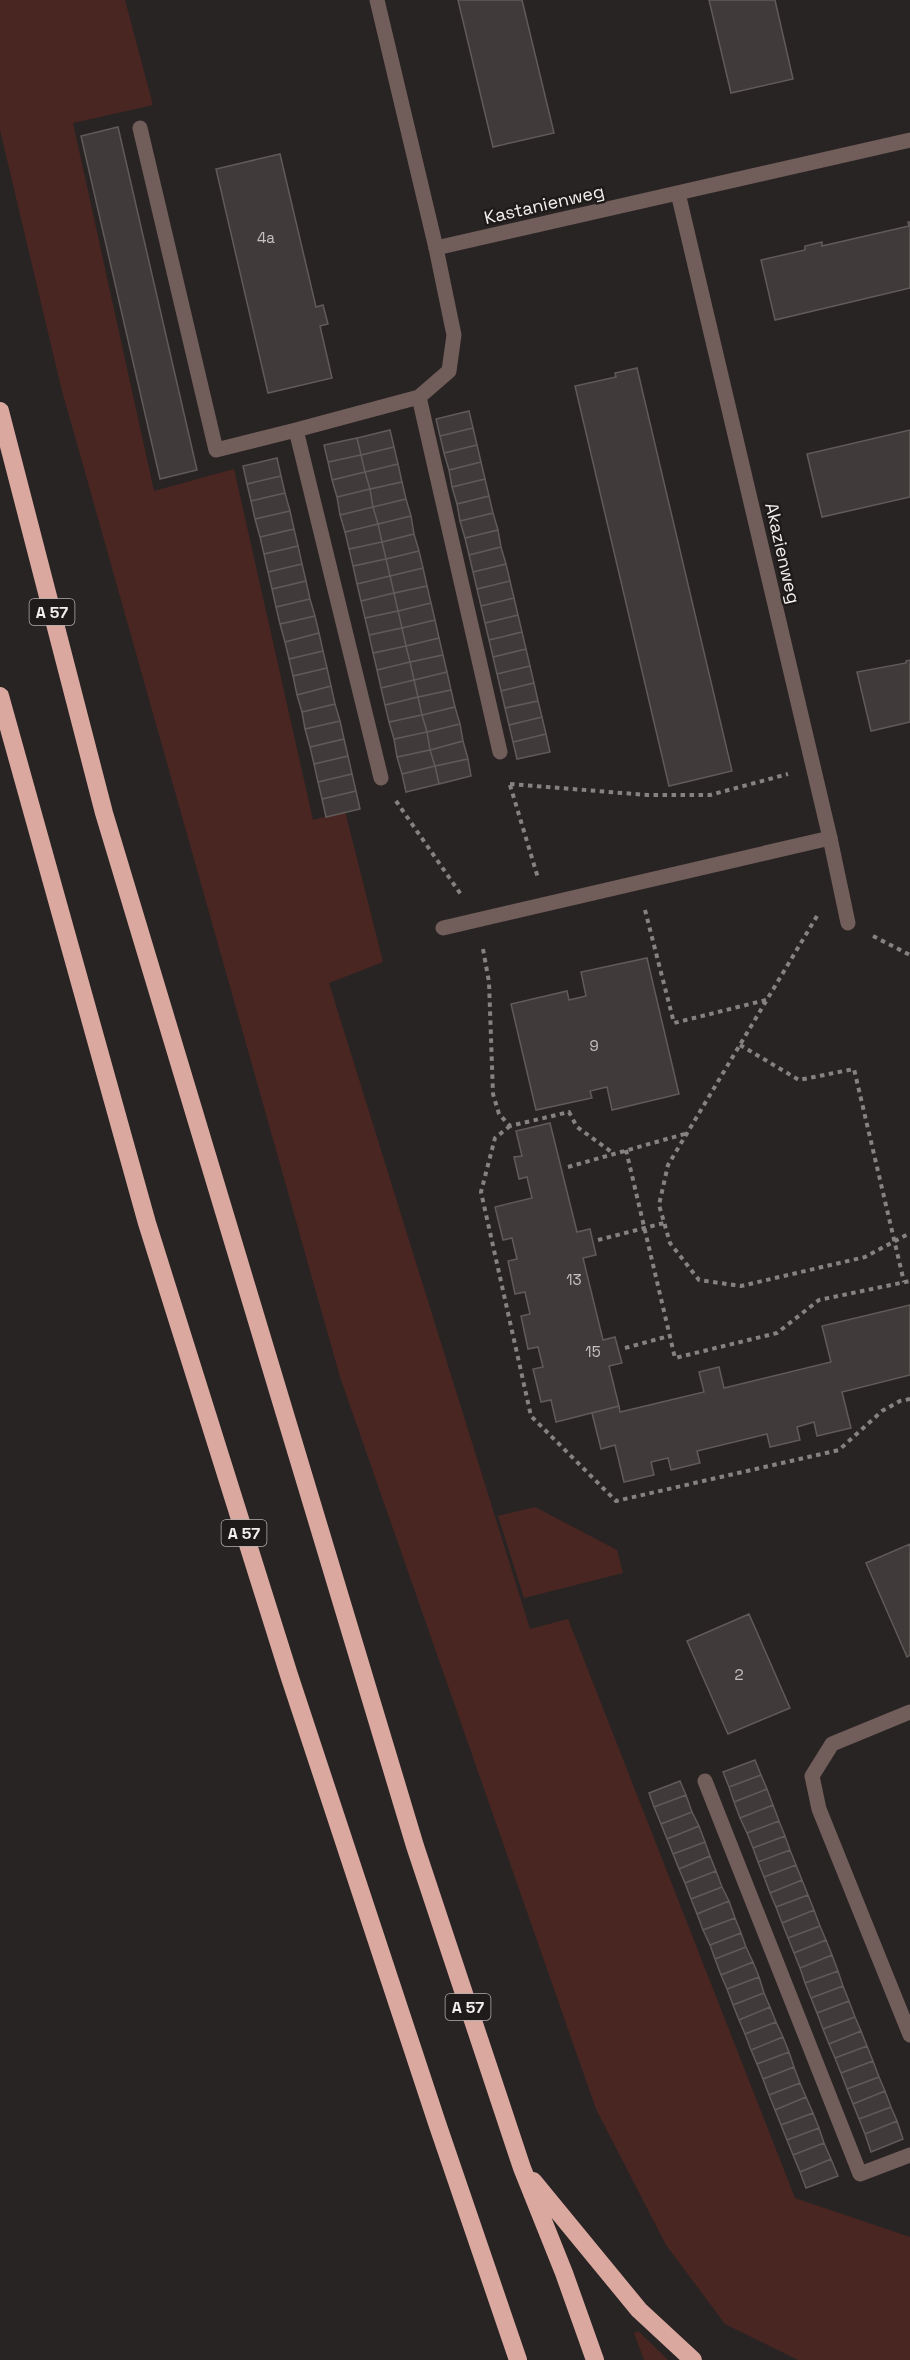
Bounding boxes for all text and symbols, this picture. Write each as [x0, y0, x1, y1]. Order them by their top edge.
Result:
street label: Kastanienweg [482, 179, 606, 229]
house number: 4a [257, 228, 275, 247]
street label: Akazienweg [760, 500, 806, 606]
road number: A 57 [29, 599, 74, 625]
house number: 9 [589, 1036, 599, 1055]
house number: 13 [566, 1270, 582, 1289]
house number: 15 [585, 1342, 601, 1361]
road number: A 57 [222, 1520, 266, 1546]
house number: 2 [734, 1665, 744, 1684]
road number: A 57 [446, 1994, 490, 2020]

